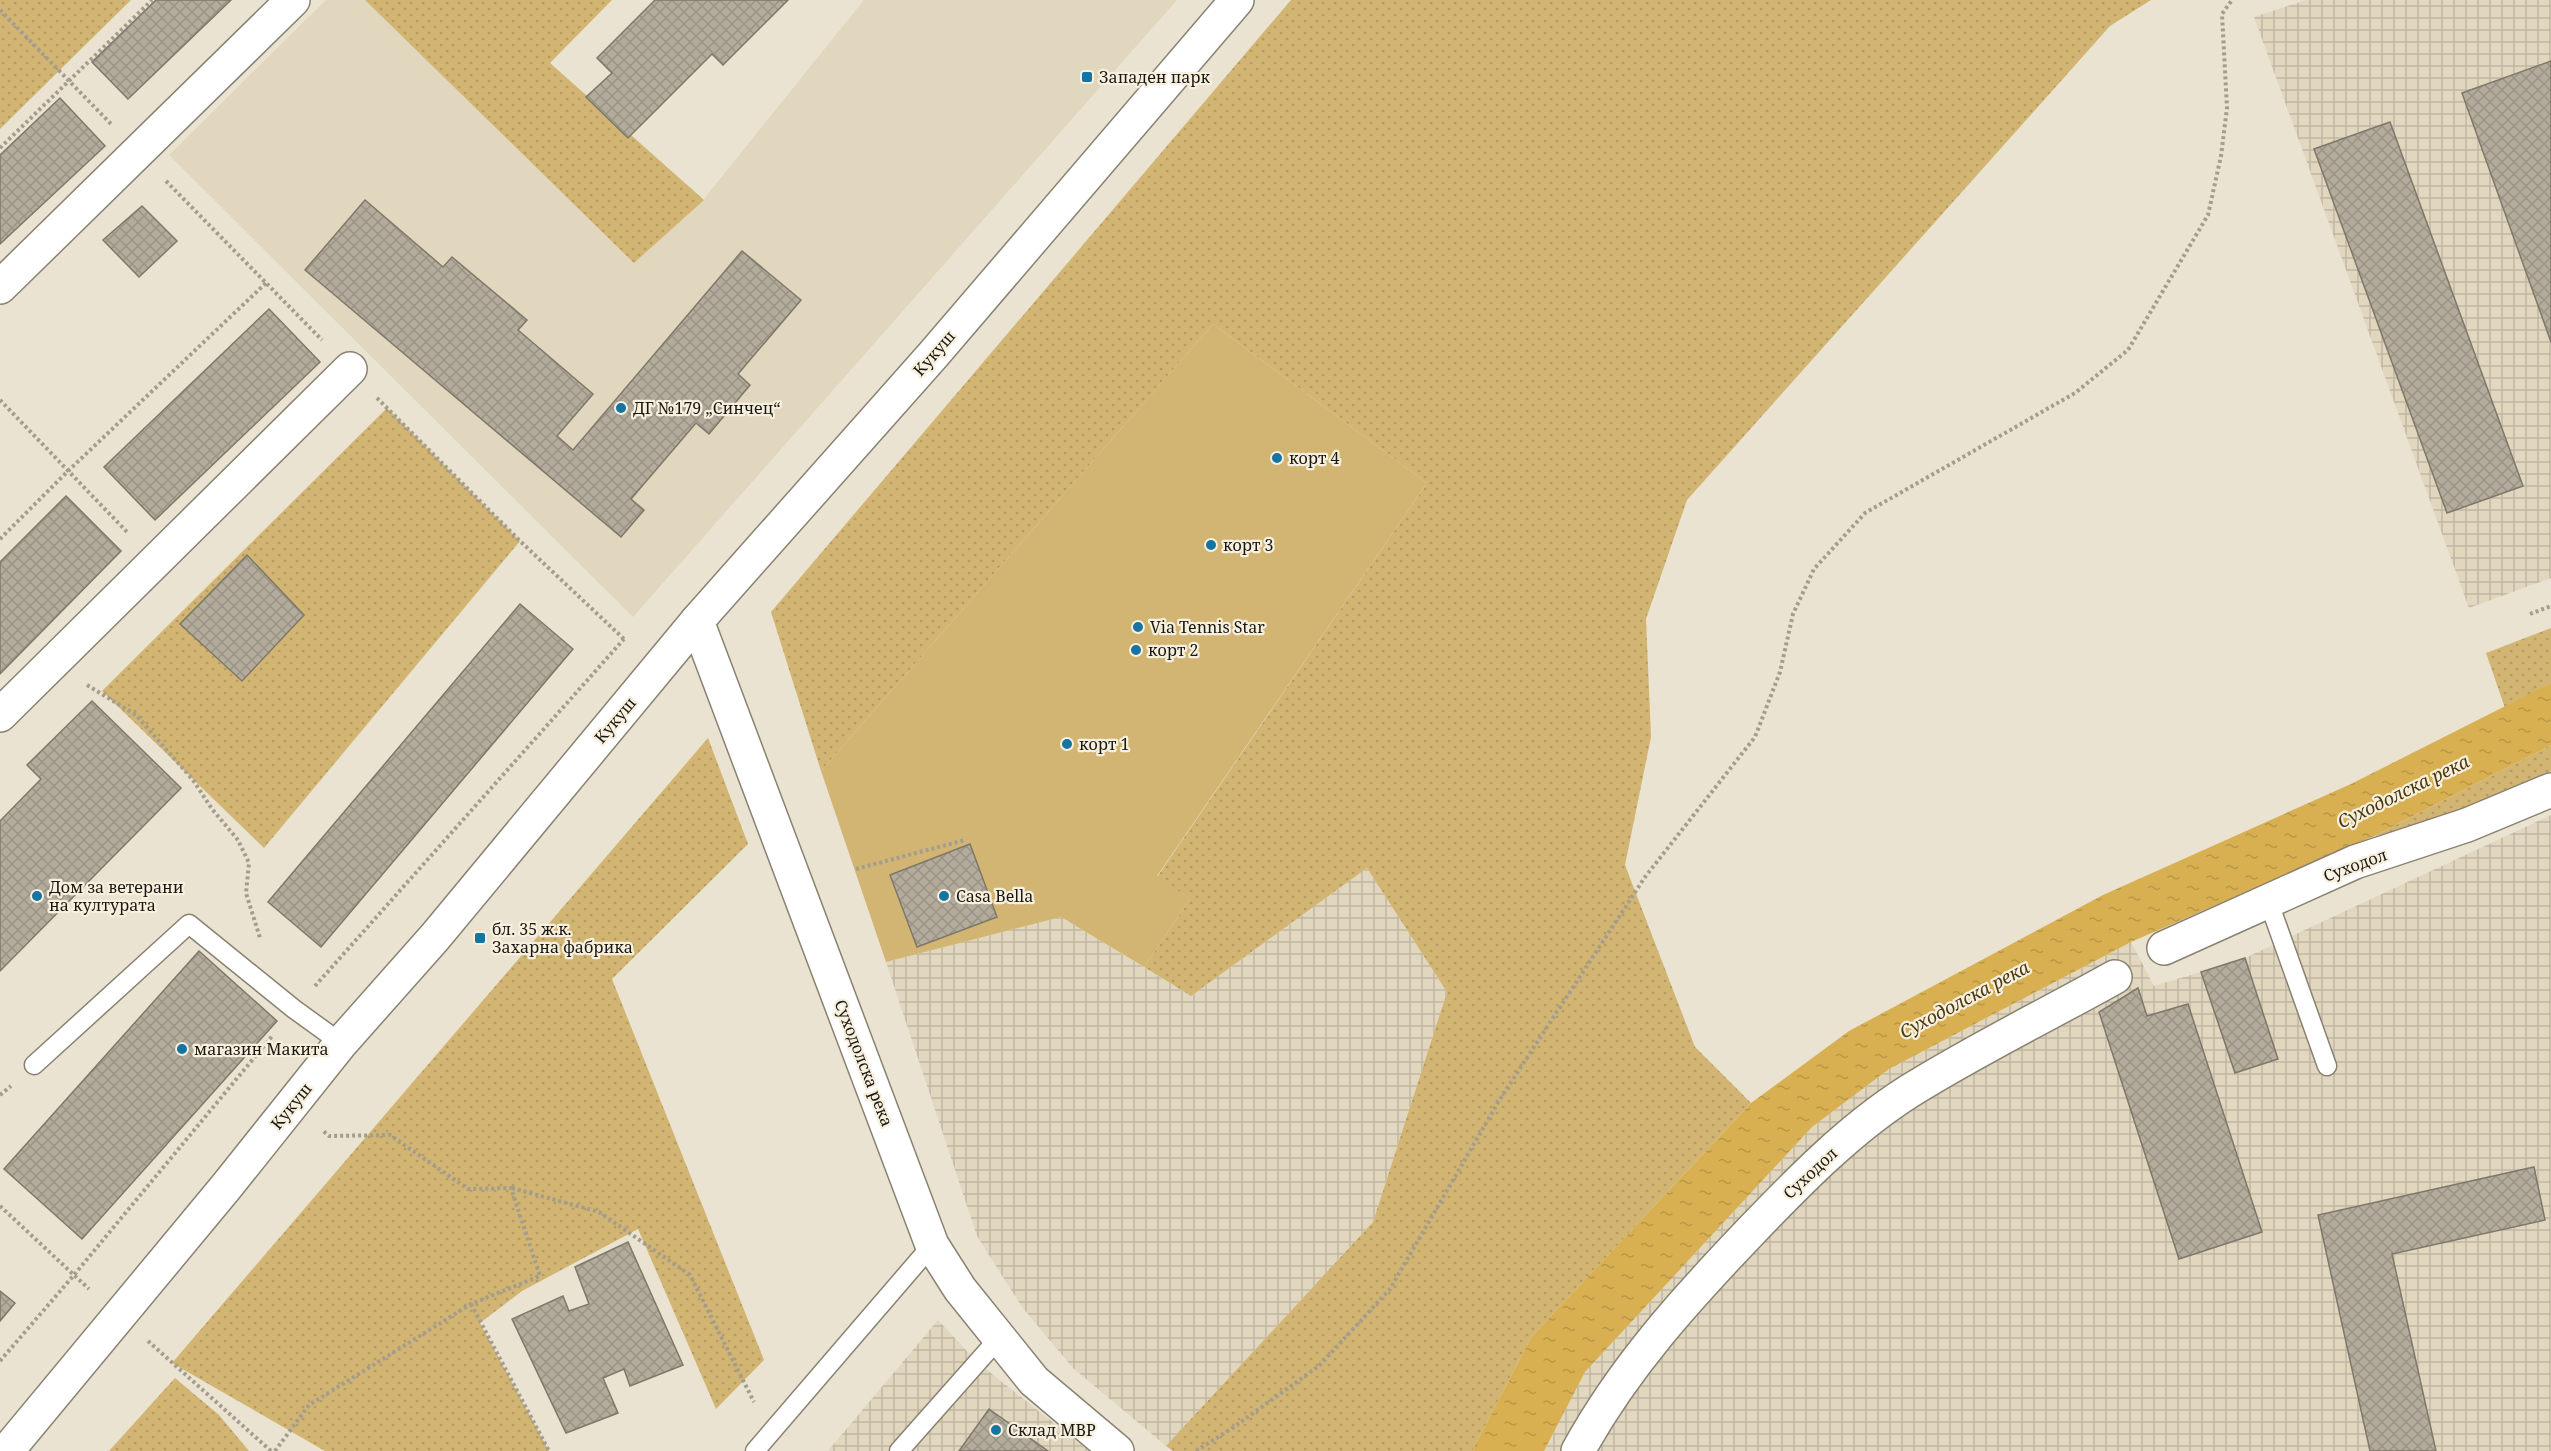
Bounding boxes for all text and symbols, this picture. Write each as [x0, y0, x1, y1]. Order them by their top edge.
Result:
place label: Западен парк [1099, 66, 1210, 88]
marker: Западен парк [1080, 70, 1094, 84]
street label: Кукуш [908, 325, 960, 381]
place label: ДГ №179 „Синчец“ [633, 397, 780, 419]
marker: ДГ №179 „Синчец“ [614, 401, 628, 415]
place label: корт 4 [1289, 447, 1340, 469]
marker: корт 4 [1270, 451, 1284, 465]
place label: корт 3 [1223, 534, 1274, 556]
marker: корт 3 [1204, 538, 1218, 552]
place label: Via Tennis Star [1150, 616, 1265, 638]
marker: Via Tennis Star [1131, 620, 1145, 634]
place label: корт 2 [1148, 639, 1198, 661]
marker: корт 2 [1129, 643, 1143, 657]
street label: Кукуш [589, 692, 641, 748]
place label: корт 1 [1079, 733, 1129, 755]
marker: корт 1 [1060, 737, 1074, 751]
water label: Суходолска река [2333, 749, 2473, 833]
street label: Суходол [2320, 843, 2390, 887]
place label: Дом за ветерани на културата [49, 876, 184, 916]
place label: Casa Bella [956, 885, 1033, 907]
marker: Дом за ветерани на културата [30, 889, 44, 903]
marker: Casa Bella [937, 889, 951, 903]
place label: бл. 35 ж.к. Захарна фабрика [492, 918, 633, 958]
marker: бл. 35 ж.к. Захарна фабрика [473, 931, 487, 945]
water label: Суходолска река [1895, 955, 2033, 1043]
street label: Суходолска река [830, 996, 898, 1130]
place label: магазин Макита [194, 1038, 329, 1060]
marker: магазин Макита [175, 1042, 189, 1056]
street label: Кукуш [265, 1078, 317, 1134]
street label: Суходол [1778, 1142, 1842, 1204]
place label: Склад МВР [1008, 1419, 1096, 1441]
marker: Склад МВР [989, 1423, 1003, 1437]

